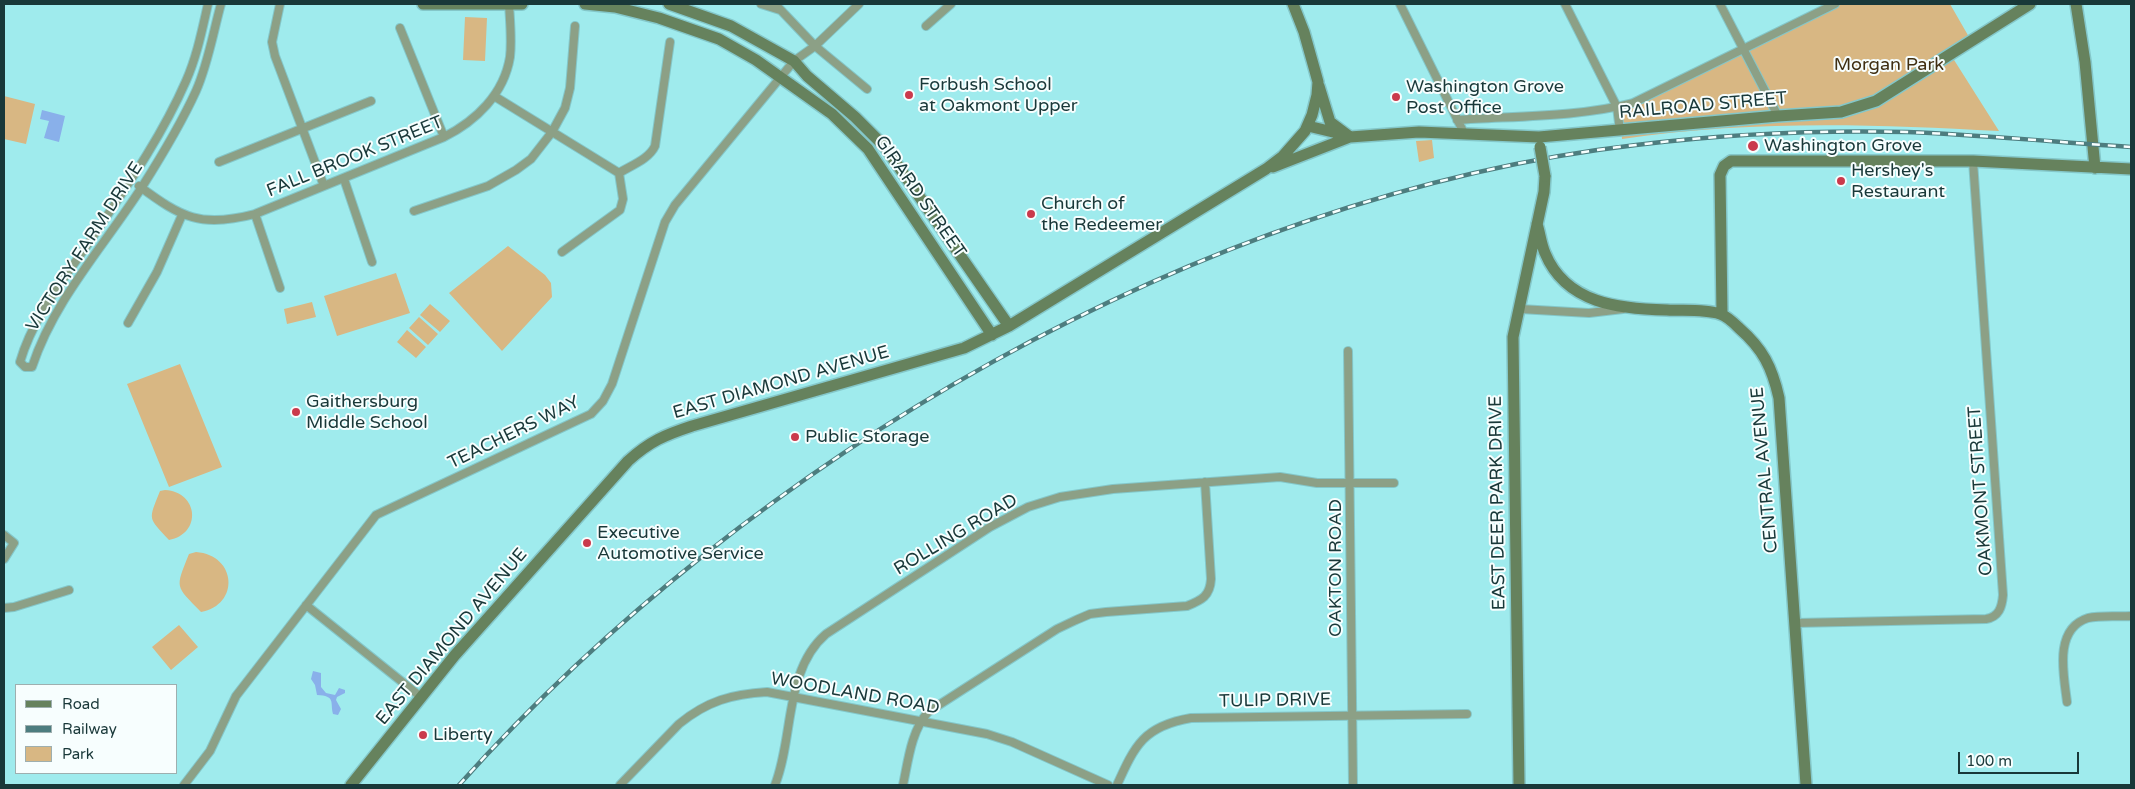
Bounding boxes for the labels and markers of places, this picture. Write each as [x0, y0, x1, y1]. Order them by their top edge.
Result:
place label: Forbush School at Oakmont Upper [919, 74, 1078, 116]
place label: Washington Grove Post Office [1406, 76, 1564, 118]
marker: Forbush School at Oakmont Upper [903, 89, 915, 101]
marker: Washington Grove Post Office [1390, 91, 1402, 103]
place label: Washington Grove [1764, 135, 1922, 157]
marker: Washington Grove [1746, 139, 1760, 153]
place label: Hershey's Restaurant [1851, 160, 1945, 202]
marker: Hershey's Restaurant [1835, 175, 1847, 187]
place label: Church of the Redeemer [1041, 193, 1162, 235]
marker: Church of the Redeemer [1025, 208, 1037, 220]
place label: Gaithersburg Middle School [306, 391, 428, 434]
marker: Gaithersburg Middle School [290, 406, 302, 418]
place label: Public Storage [805, 426, 929, 448]
marker: Public Storage [789, 431, 801, 443]
place label: Executive Automotive Service [597, 522, 764, 564]
marker: Executive Automotive Service [581, 537, 593, 549]
place label: Liberty [433, 724, 493, 746]
marker: Liberty [417, 729, 429, 741]

